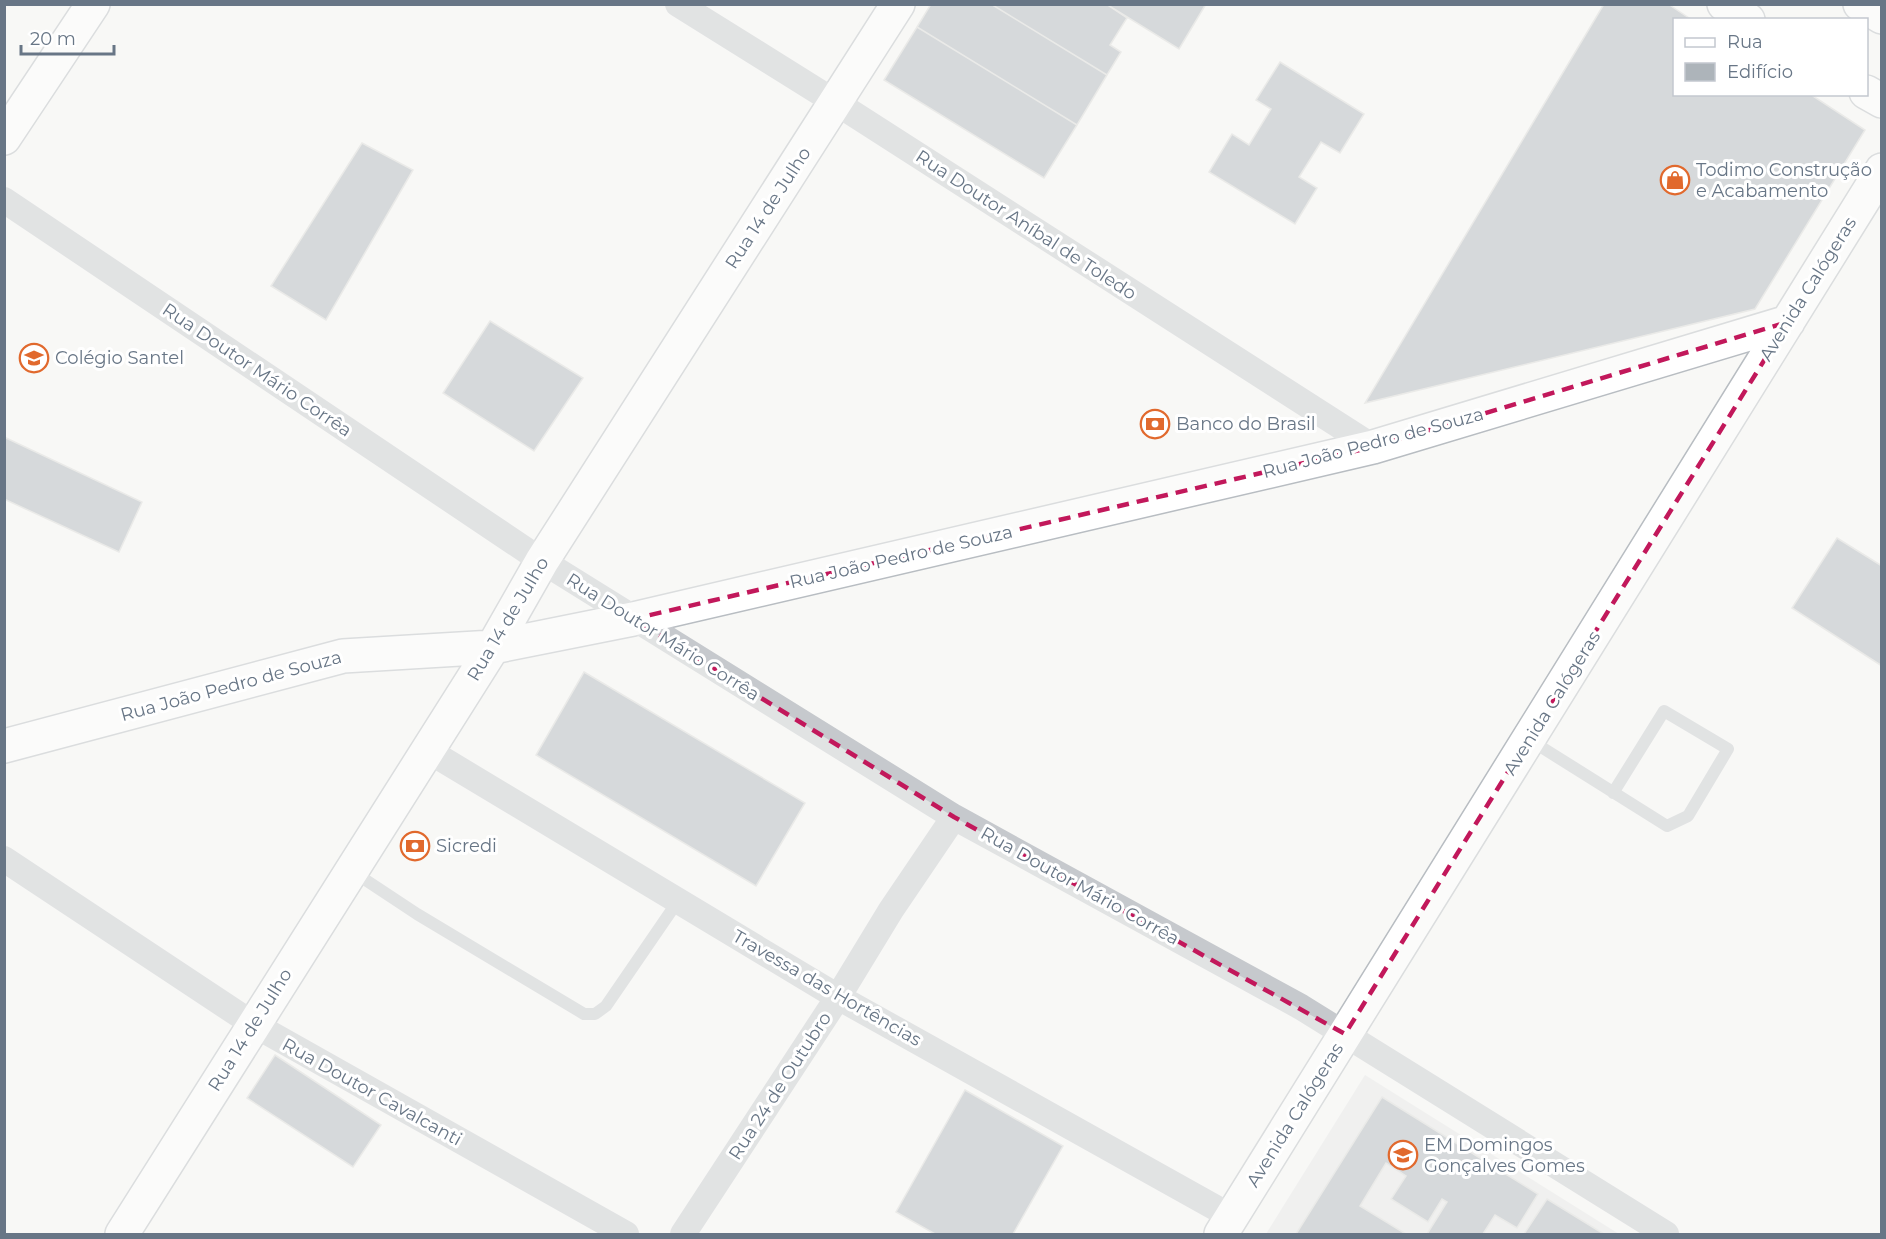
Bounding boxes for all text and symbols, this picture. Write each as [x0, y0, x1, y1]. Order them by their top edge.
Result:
scale bar [21, 18, 114, 56]
legend [1673, 18, 1868, 96]
text: 20 m [30, 28, 76, 50]
text: Rua [1727, 31, 1763, 53]
text: Edifício [1727, 61, 1793, 83]
street label: Rua 14 de Julho [720, 143, 816, 273]
street label: Rua Doutor Aníbal de Toledo [912, 145, 1140, 305]
place label: Todimo Construção e Acabamento [1696, 159, 1872, 202]
shop icon: Todimo Construção e Acabamento [1659, 164, 1691, 196]
street label: Avenida Calógeras [1755, 213, 1861, 365]
street label: Rua Doutor Mário Corrêa [158, 298, 356, 442]
school or university icon: Colégio Santel [18, 342, 50, 374]
place label: Colégio Santel [55, 347, 184, 369]
street label: Rua João Pedro de Souza [1260, 403, 1486, 483]
bank icon: Banco do Brasil [1139, 408, 1171, 440]
place label: Banco do Brasil [1176, 413, 1316, 435]
street label: Rua João Pedro de Souza [787, 521, 1015, 593]
street label: Rua 14 de Julho [462, 553, 554, 685]
street label: Rua Doutor Mário Corrêa [562, 568, 764, 706]
street label: Avenida Calógeras [1499, 627, 1605, 779]
street label: Rua João Pedro de Souza [118, 646, 344, 726]
street label: Rua Doutor Mário Corrêa [977, 822, 1183, 950]
bank icon: Sicredi [399, 830, 431, 862]
place label: Sicredi [436, 835, 497, 857]
street label: Travessa das Hortências [729, 925, 925, 1051]
street label: Rua 14 de Julho [203, 964, 297, 1096]
street label: Rua 24 de Outubro [724, 1008, 836, 1164]
street label: Rua Doutor Cavalcanti [278, 1033, 466, 1151]
street label: Avenida Calógeras [1242, 1039, 1348, 1191]
place label: EM Domingos Gonçalves Gomes [1424, 1134, 1585, 1177]
school or university icon: EM Domingos Gonçalves Gomes [1387, 1139, 1419, 1171]

